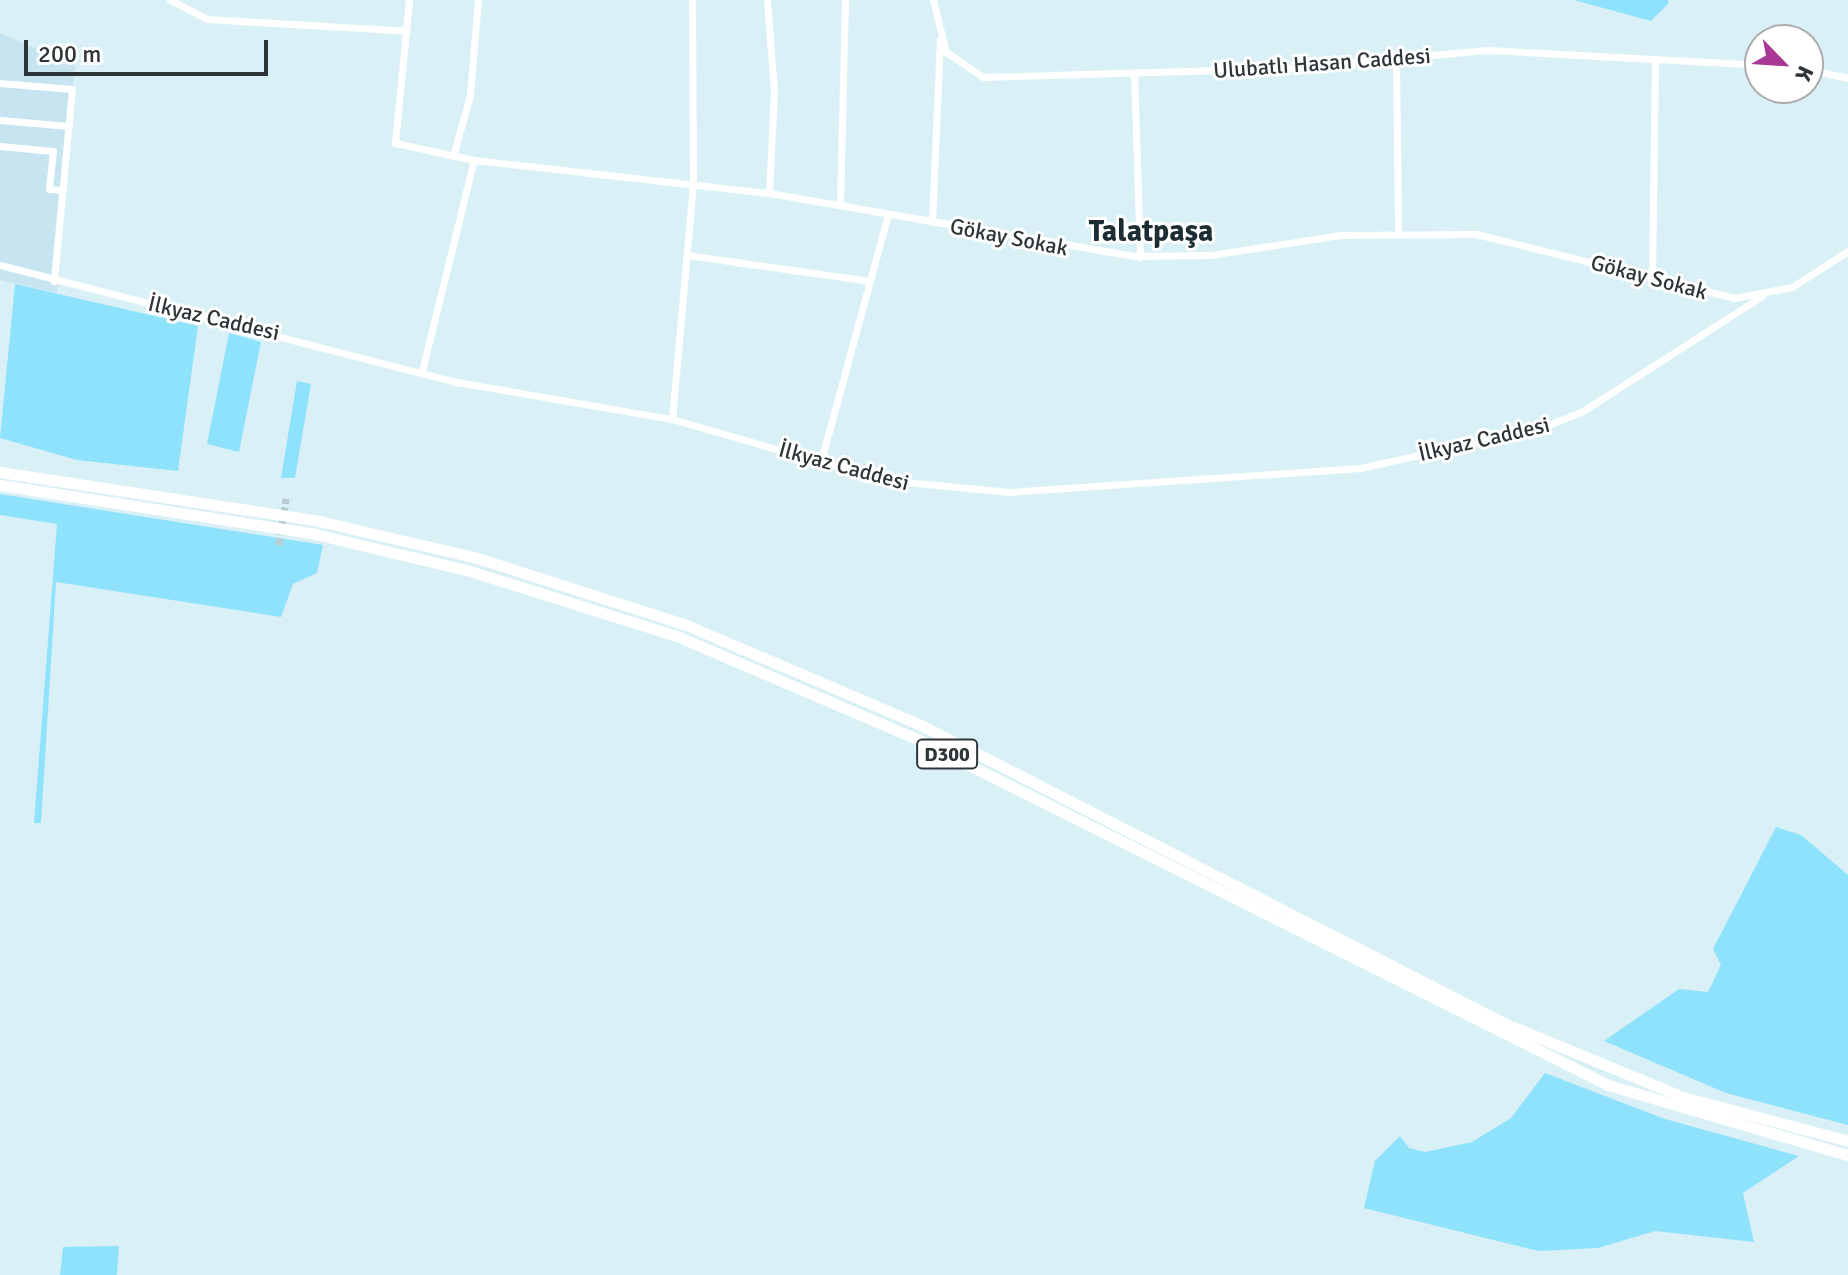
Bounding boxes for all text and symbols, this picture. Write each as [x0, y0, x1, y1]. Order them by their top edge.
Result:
scale bar [28, 24, 272, 74]
north arrow [1744, 24, 1824, 104]
text: 200 m [38, 39, 101, 69]
street label: Ulubatlı Hasan Caddesi [1212, 42, 1432, 84]
text: K [1789, 62, 1820, 85]
street label: Gökay Sokak [948, 213, 1070, 261]
district label: Talatpaşa [1089, 214, 1213, 250]
street label: Gökay Sokak [1588, 249, 1710, 305]
street label: İlkyaz Caddesi [146, 290, 282, 346]
street label: İlkyaz Caddesi [1416, 411, 1552, 467]
street label: İlkyaz Caddesi [776, 436, 912, 496]
road number: D300 [915, 738, 979, 770]

